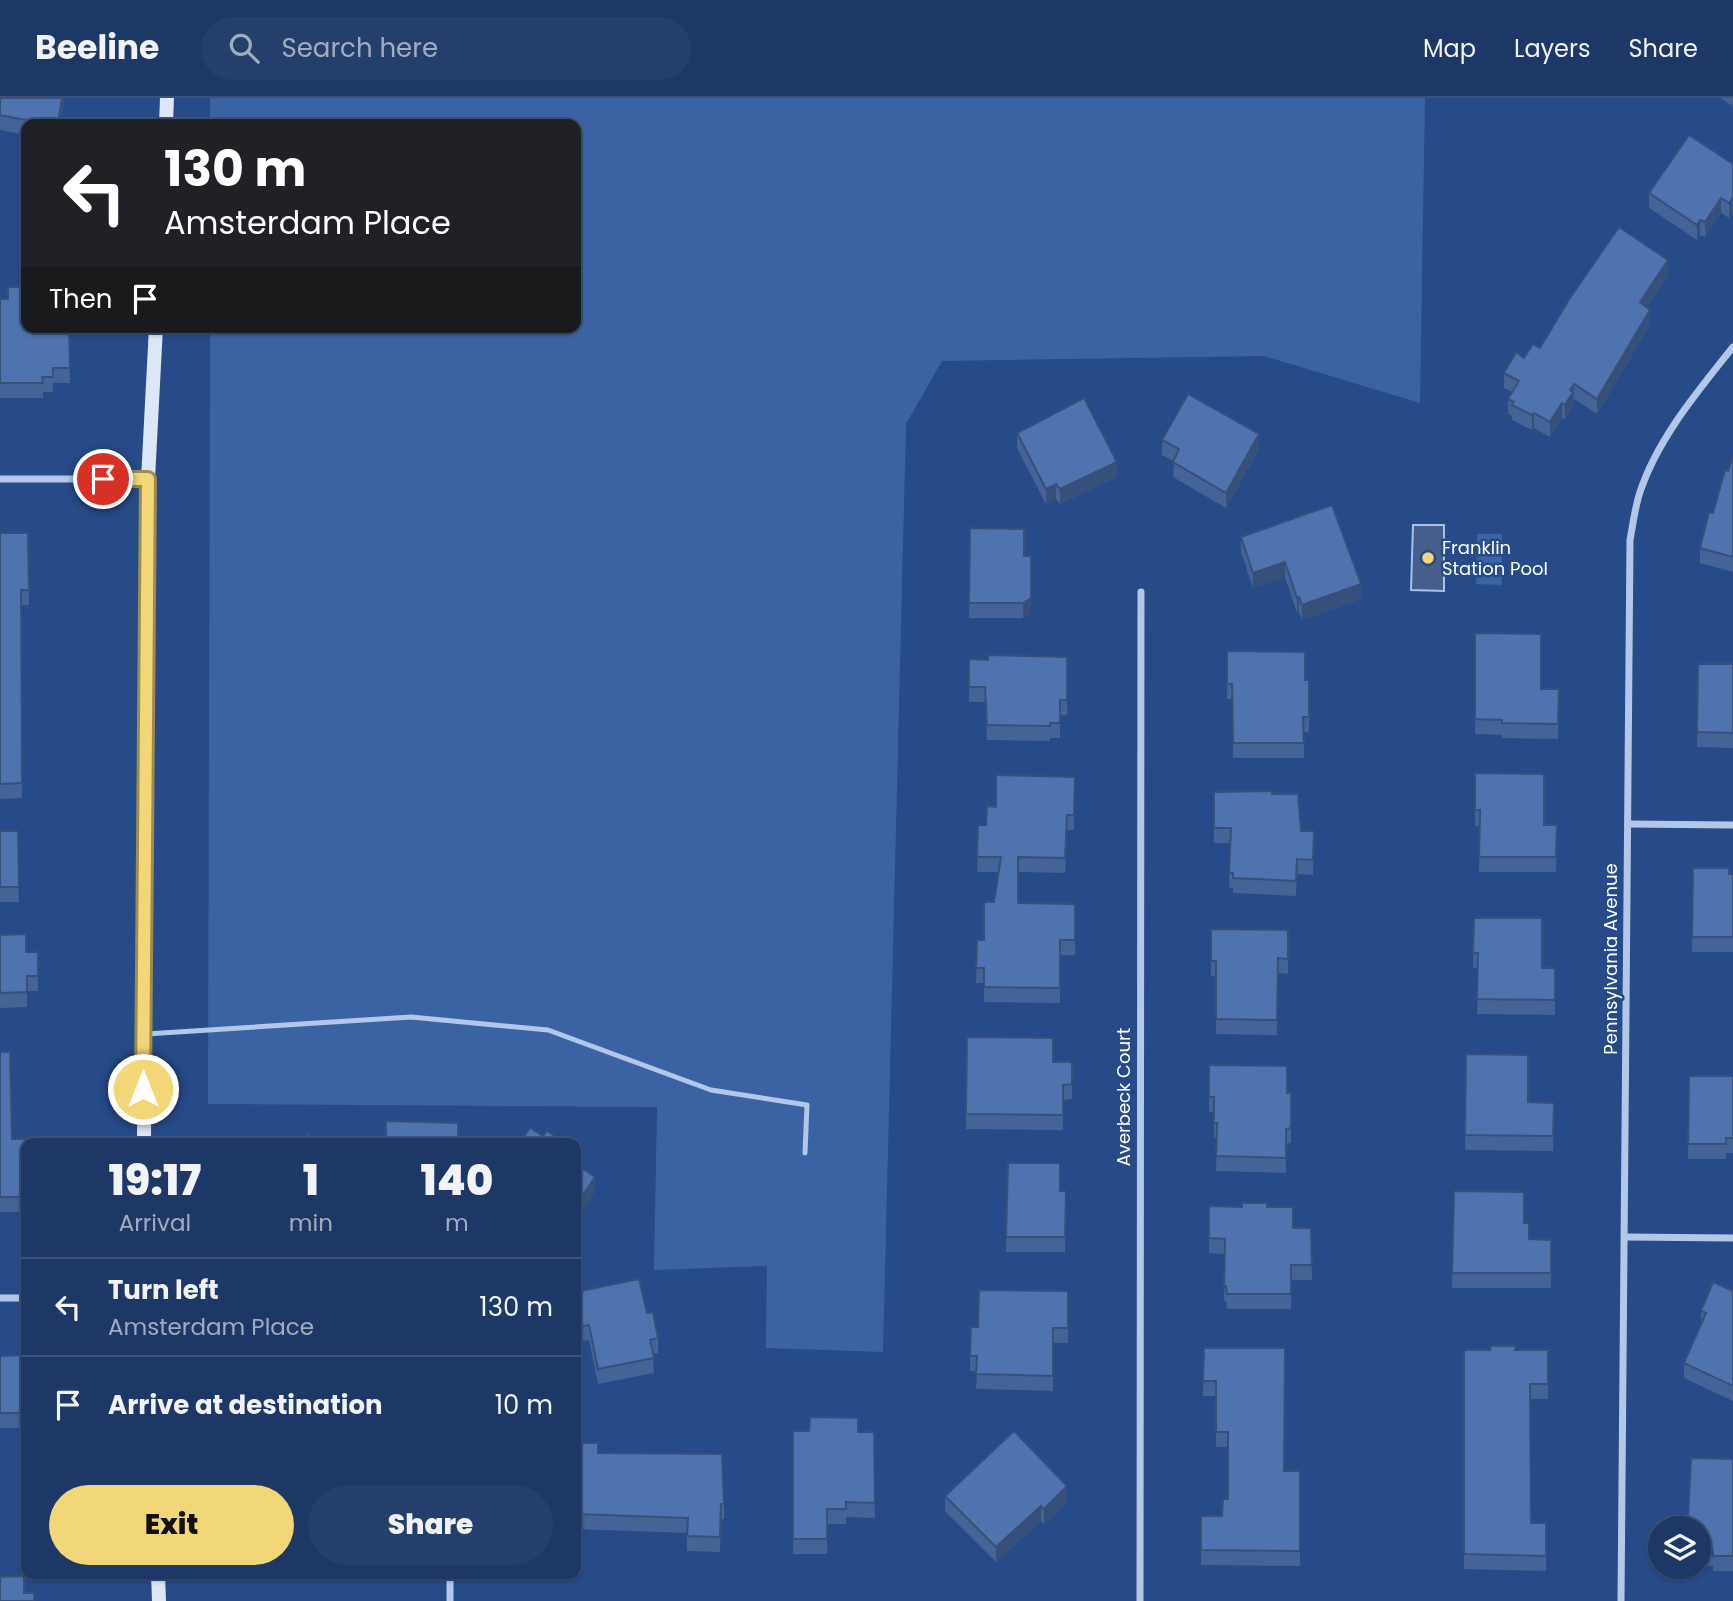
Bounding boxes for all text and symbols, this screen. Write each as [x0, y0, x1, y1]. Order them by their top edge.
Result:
search box [201, 17, 691, 80]
text: Beeline [35, 24, 159, 71]
icon: search [225, 29, 263, 67]
text: Search here [281, 30, 438, 66]
text: Map [1423, 32, 1476, 65]
text: Layers [1514, 32, 1590, 65]
text: Share [1628, 32, 1698, 65]
text: 130 m [164, 135, 306, 203]
icon: left [49, 147, 140, 238]
text: Amsterdam Place [164, 200, 451, 245]
icon: arrive [126, 280, 164, 318]
text: Then [49, 281, 112, 317]
pin [73, 449, 133, 509]
icon: arrive [84, 460, 122, 498]
place label: Franklin Station Pool [1442, 535, 1548, 581]
marker: Franklin Station Pool [1420, 550, 1436, 566]
street label: Pennsylvania Avenue [1598, 863, 1623, 1055]
street label: Averbeck Court [1111, 1028, 1136, 1166]
position arrow [106, 1052, 180, 1126]
text: 19:17 [109, 1151, 201, 1210]
text: 1 [303, 1151, 319, 1210]
text: 140 [420, 1151, 493, 1210]
text: Arrival [119, 1207, 191, 1239]
text: min [289, 1207, 333, 1239]
text: m [445, 1207, 469, 1239]
text: Turn left [108, 1272, 219, 1308]
icon: left [49, 1288, 87, 1326]
text: 130 m [479, 1289, 553, 1325]
text: Amsterdam Place [108, 1311, 314, 1343]
icon: arrive [49, 1386, 87, 1424]
text: Arrive at destination [108, 1387, 383, 1423]
text: 10 m [495, 1387, 553, 1423]
button: Exit [49, 1485, 294, 1565]
button: Share [308, 1485, 553, 1565]
map controls [1648, 1516, 1711, 1579]
button: layers [1648, 1516, 1711, 1579]

